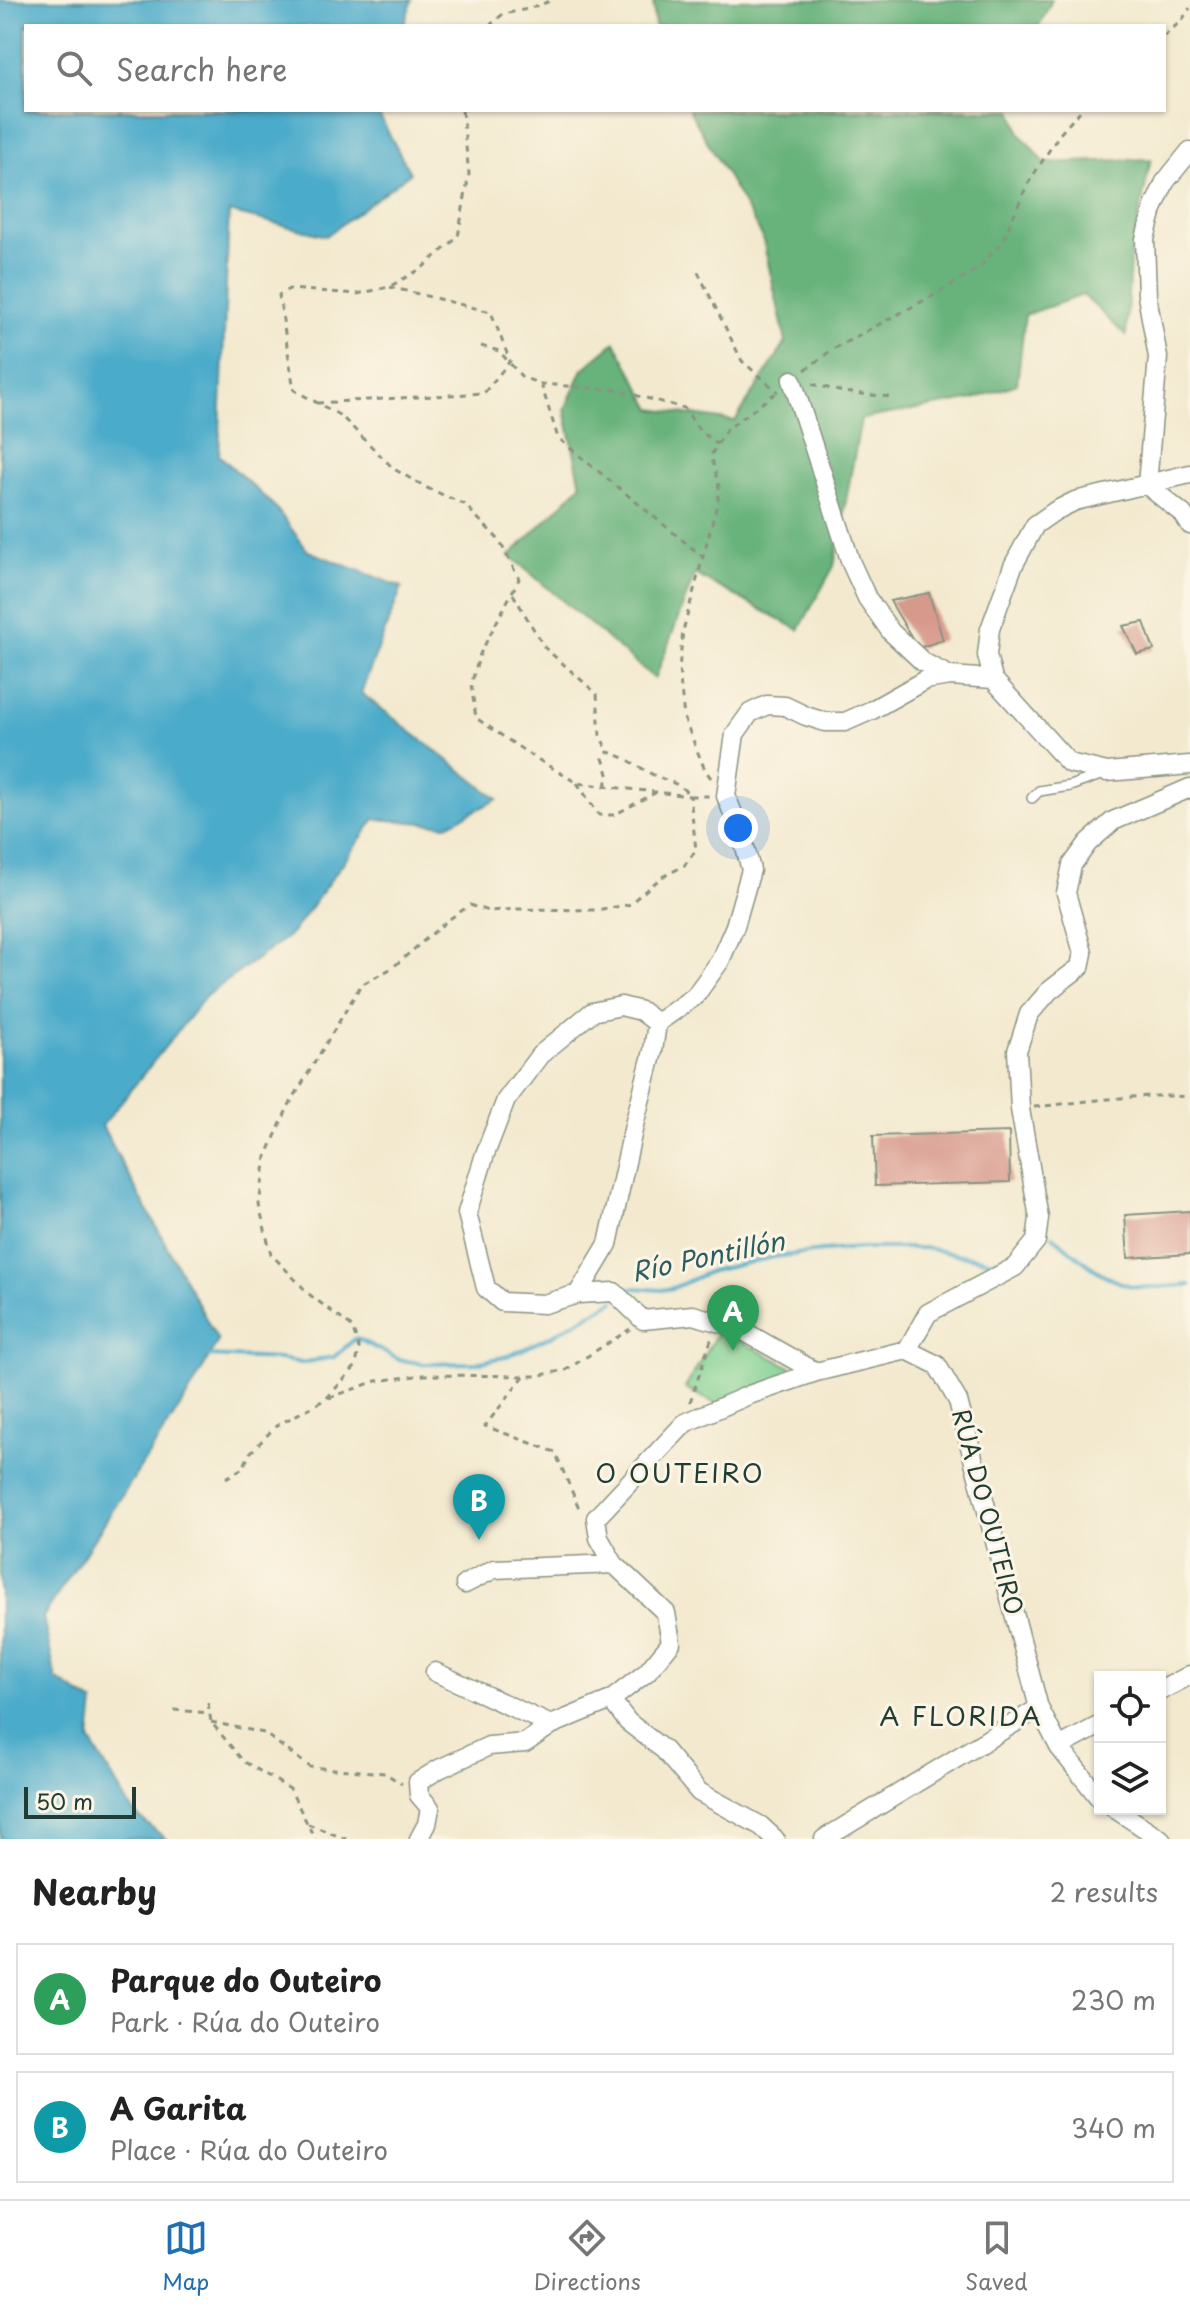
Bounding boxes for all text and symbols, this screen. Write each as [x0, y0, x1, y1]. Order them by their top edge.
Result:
search box [24, 24, 1166, 112]
icon: search [52, 46, 96, 90]
text: Search here [116, 46, 288, 91]
your location [718, 808, 758, 848]
water label: Río Pontillón [628, 1220, 789, 1291]
pin: A [707, 1285, 759, 1351]
street label: RÚA DO OUTEIRO [944, 1404, 1034, 1619]
district label: O OUTEIRO [595, 1453, 765, 1492]
pin: B [453, 1474, 505, 1540]
map controls [1094, 1671, 1166, 1815]
button: locate [1094, 1671, 1166, 1743]
district label: A FLORIDA [879, 1696, 1043, 1735]
button: layers [1094, 1743, 1166, 1815]
scale bar [24, 1783, 136, 1819]
text: 50 m [36, 1784, 93, 1817]
text: Nearby [32, 1865, 157, 1917]
text: 2 results [1050, 1872, 1158, 1911]
text: Parque do Outeiro [110, 1957, 381, 2002]
text: A [50, 1980, 70, 2019]
text: 230 m [1071, 1980, 1156, 2019]
text: Park · Rúa do Outeiro [110, 2002, 380, 2041]
text: A Garita [110, 2085, 247, 2130]
text: B [51, 2108, 69, 2147]
text: 340 m [1071, 2108, 1156, 2147]
text: Place · Rúa do Outeiro [110, 2130, 388, 2169]
tab: Map [162, 2216, 209, 2297]
tab: Directions [534, 2216, 641, 2297]
tab: Saved [965, 2216, 1028, 2297]

